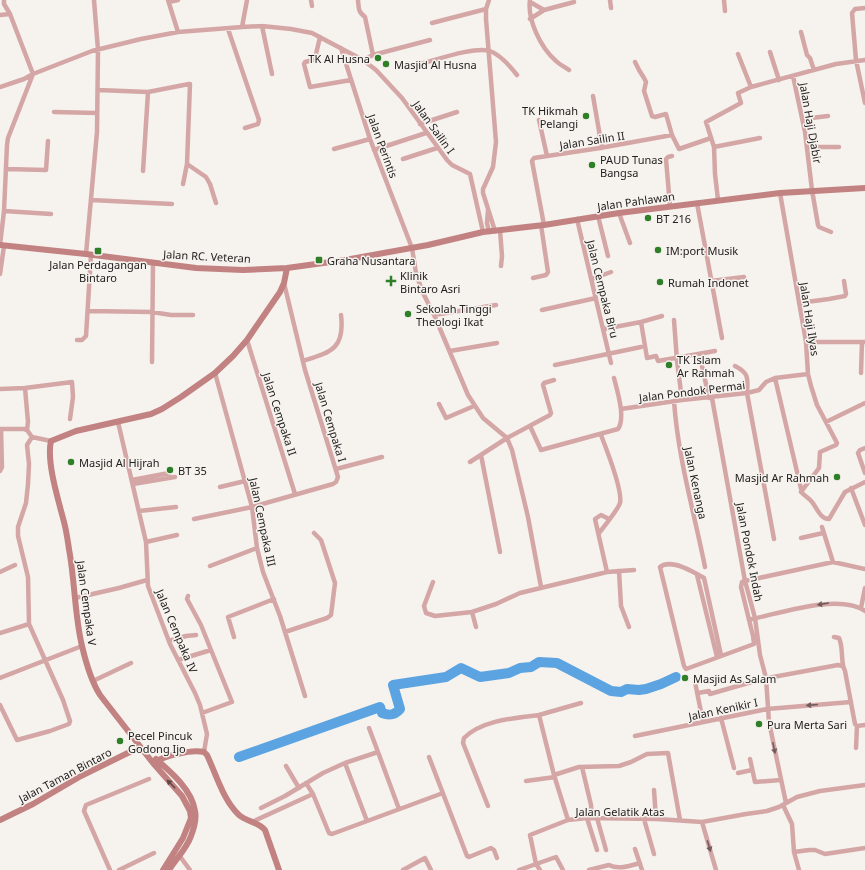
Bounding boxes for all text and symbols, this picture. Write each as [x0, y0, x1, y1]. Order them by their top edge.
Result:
place label: TK Al Husna [308, 51, 370, 66]
marker: TK Al Husna [373, 53, 383, 63]
place label: Masjid Al Husna [394, 57, 477, 72]
marker: Masjid Al Husna [381, 59, 391, 69]
street label: Jalan Haji Djabir [796, 80, 826, 165]
street label: Jalan Sailin I [409, 97, 458, 157]
place label: TK Hikmah Pelangi [522, 103, 578, 131]
street label: Jalan Perintis [364, 111, 402, 180]
marker: TK Hikmah Pelangi [581, 111, 591, 121]
street label: Jalan Sailin II [557, 127, 626, 153]
place label: PAUD Tunas Bangsa [600, 152, 663, 180]
marker: PAUD Tunas Bangsa [587, 160, 597, 170]
street label: Jalan Pahlawan [595, 188, 676, 214]
place label: BT 216 [656, 211, 691, 226]
marker: BT 216 [643, 213, 653, 223]
street label: Jalan Cempaka Biru [583, 237, 622, 340]
place label: IM:port Musik [666, 243, 738, 258]
marker: IM:port Musik [653, 245, 663, 255]
marker: Jalan Perdagangan Bintaro [93, 246, 103, 256]
street label: Jalan RC. Veteran [162, 246, 251, 266]
place label: Graha Nusantara [327, 253, 415, 268]
marker: Graha Nusantara [314, 255, 324, 265]
place label: Jalan Perdagangan Bintaro [48, 257, 147, 285]
place label: Klinik Bintaro Asri [400, 268, 460, 296]
marker: Klinik Bintaro Asri [385, 275, 397, 287]
place label: Rumah Indonet [668, 275, 749, 290]
marker: Rumah Indonet [655, 277, 665, 287]
street label: Jalan Haji Ilyas [797, 280, 823, 357]
place label: Sekolah Tinggi Theologi Ikat [416, 301, 492, 329]
marker: Sekolah Tinggi Theologi Ikat [403, 309, 413, 319]
place label: TK Islam Ar Rahmah [677, 352, 735, 380]
marker: TK Islam Ar Rahmah [664, 360, 674, 370]
street label: Jalan Cempaka II [259, 370, 301, 458]
street label: Jalan Pondok Permai [637, 377, 746, 405]
street label: Jalan Cempaka I [311, 379, 350, 464]
street label: Jalan Kenanga [681, 444, 711, 521]
place label: Masjid Al Hijrah [79, 455, 160, 470]
marker: Masjid Al Hijrah [66, 457, 76, 467]
place label: BT 35 [178, 463, 207, 478]
marker: BT 35 [165, 465, 175, 475]
place label: Masjid Ar Rahmah [735, 470, 829, 485]
marker: Masjid Ar Rahmah [832, 472, 842, 482]
street label: Jalan Cempaka III [246, 475, 280, 568]
street label: Jalan Pondok Indah [733, 500, 767, 603]
street label: Jalan Cempaka V [73, 559, 100, 647]
street label: Jalan Cempaka IV [152, 586, 202, 675]
one-way arrow [817, 601, 829, 607]
place label: Masjid As Salam [693, 671, 776, 686]
marker: Masjid As Salam [680, 673, 690, 683]
street label: Jalan Kenikir I [686, 694, 759, 724]
one-way arrow [806, 702, 818, 709]
place label: Pura Merta Sari [767, 717, 847, 732]
marker: Pura Merta Sari [754, 719, 764, 729]
place label: Pecel Pincuk Godong Ijo [128, 728, 192, 756]
marker: Pecel Pincuk Godong Ijo [115, 736, 125, 746]
one-way arrow [772, 741, 778, 754]
street label: Jalan Taman Bintaro [15, 744, 114, 806]
one-way arrow [166, 779, 176, 788]
street label: Jalan Gelatik Atas [574, 804, 665, 819]
one-way arrow [706, 840, 712, 852]

